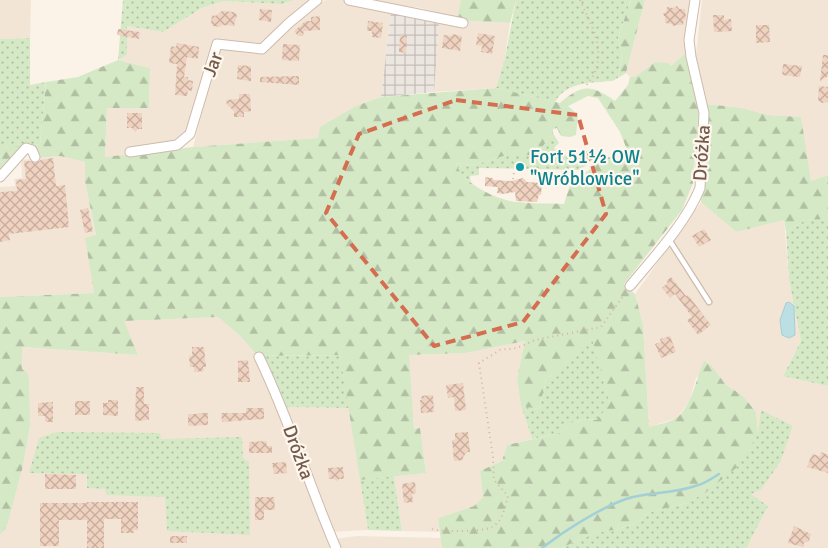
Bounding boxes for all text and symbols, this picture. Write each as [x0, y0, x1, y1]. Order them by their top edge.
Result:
street label: Jar [197, 49, 228, 80]
street label: Dróżka [688, 124, 716, 182]
place label: Fort 51½ OW "Wróblowice" [530, 145, 640, 191]
marker: Fort 51½ OW "Wróblowice" [514, 161, 526, 173]
street label: Dróżka [277, 422, 319, 483]

